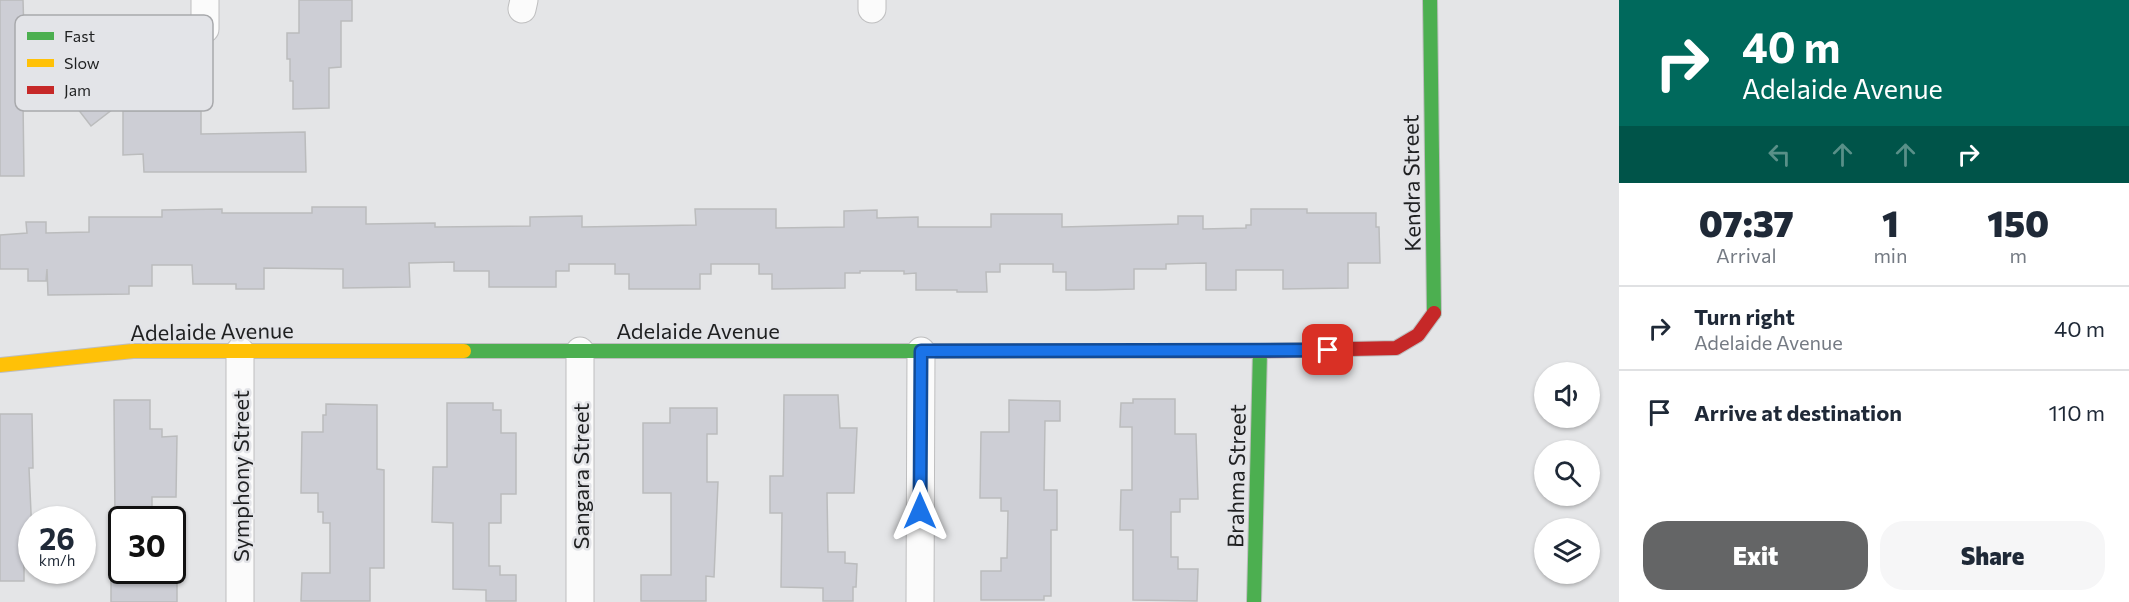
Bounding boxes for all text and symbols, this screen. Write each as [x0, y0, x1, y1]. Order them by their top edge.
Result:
legend [15, 15, 213, 111]
text: 40 m [1742, 20, 1840, 72]
icon: right [1643, 24, 1721, 102]
text: Fast [64, 26, 95, 45]
text: Slow [64, 53, 100, 72]
text: Adelaide Avenue [1742, 72, 1943, 105]
text: Jam [64, 80, 91, 99]
street label: Kendra Street [1396, 114, 1426, 252]
icon: left [1763, 138, 1796, 171]
icon: ahead [1826, 138, 1859, 171]
icon: ahead [1889, 138, 1922, 171]
icon: right [1952, 138, 1985, 171]
text: 07:37 [1699, 200, 1794, 244]
text: 1 [1882, 200, 1899, 244]
text: 150 [1987, 200, 2049, 244]
text: Arrival [1716, 243, 1776, 267]
text: min [1873, 243, 1907, 267]
text: m [2010, 243, 2027, 267]
text: Turn right [1694, 303, 1795, 330]
icon: right [1643, 312, 1676, 345]
text: 40 m [2054, 315, 2105, 342]
street label: Adelaide Avenue [130, 316, 294, 346]
street label: Adelaide Avenue [616, 317, 780, 344]
pin [1302, 324, 1353, 375]
text: Adelaide Avenue [1694, 330, 1843, 354]
icon: arrive [1311, 333, 1344, 366]
map controls [1534, 362, 1600, 584]
button: sound [1534, 362, 1600, 428]
street label: Symphony Street [227, 390, 254, 562]
icon: arrive [1643, 396, 1676, 429]
text: Arrive at destination [1694, 399, 1902, 426]
text: 110 m [2048, 399, 2105, 426]
street label: Sangara Street [567, 403, 594, 549]
street label: Brahma Street [1221, 404, 1251, 548]
button: search [1534, 440, 1600, 506]
position arrow [888, 479, 952, 543]
speed limit sign: 30 [108, 506, 186, 584]
button: layers [1534, 518, 1600, 584]
text: 26 [39, 519, 75, 556]
button: Exit [1643, 521, 1868, 590]
button: Share [1880, 521, 2105, 590]
text: km/h [39, 551, 75, 569]

